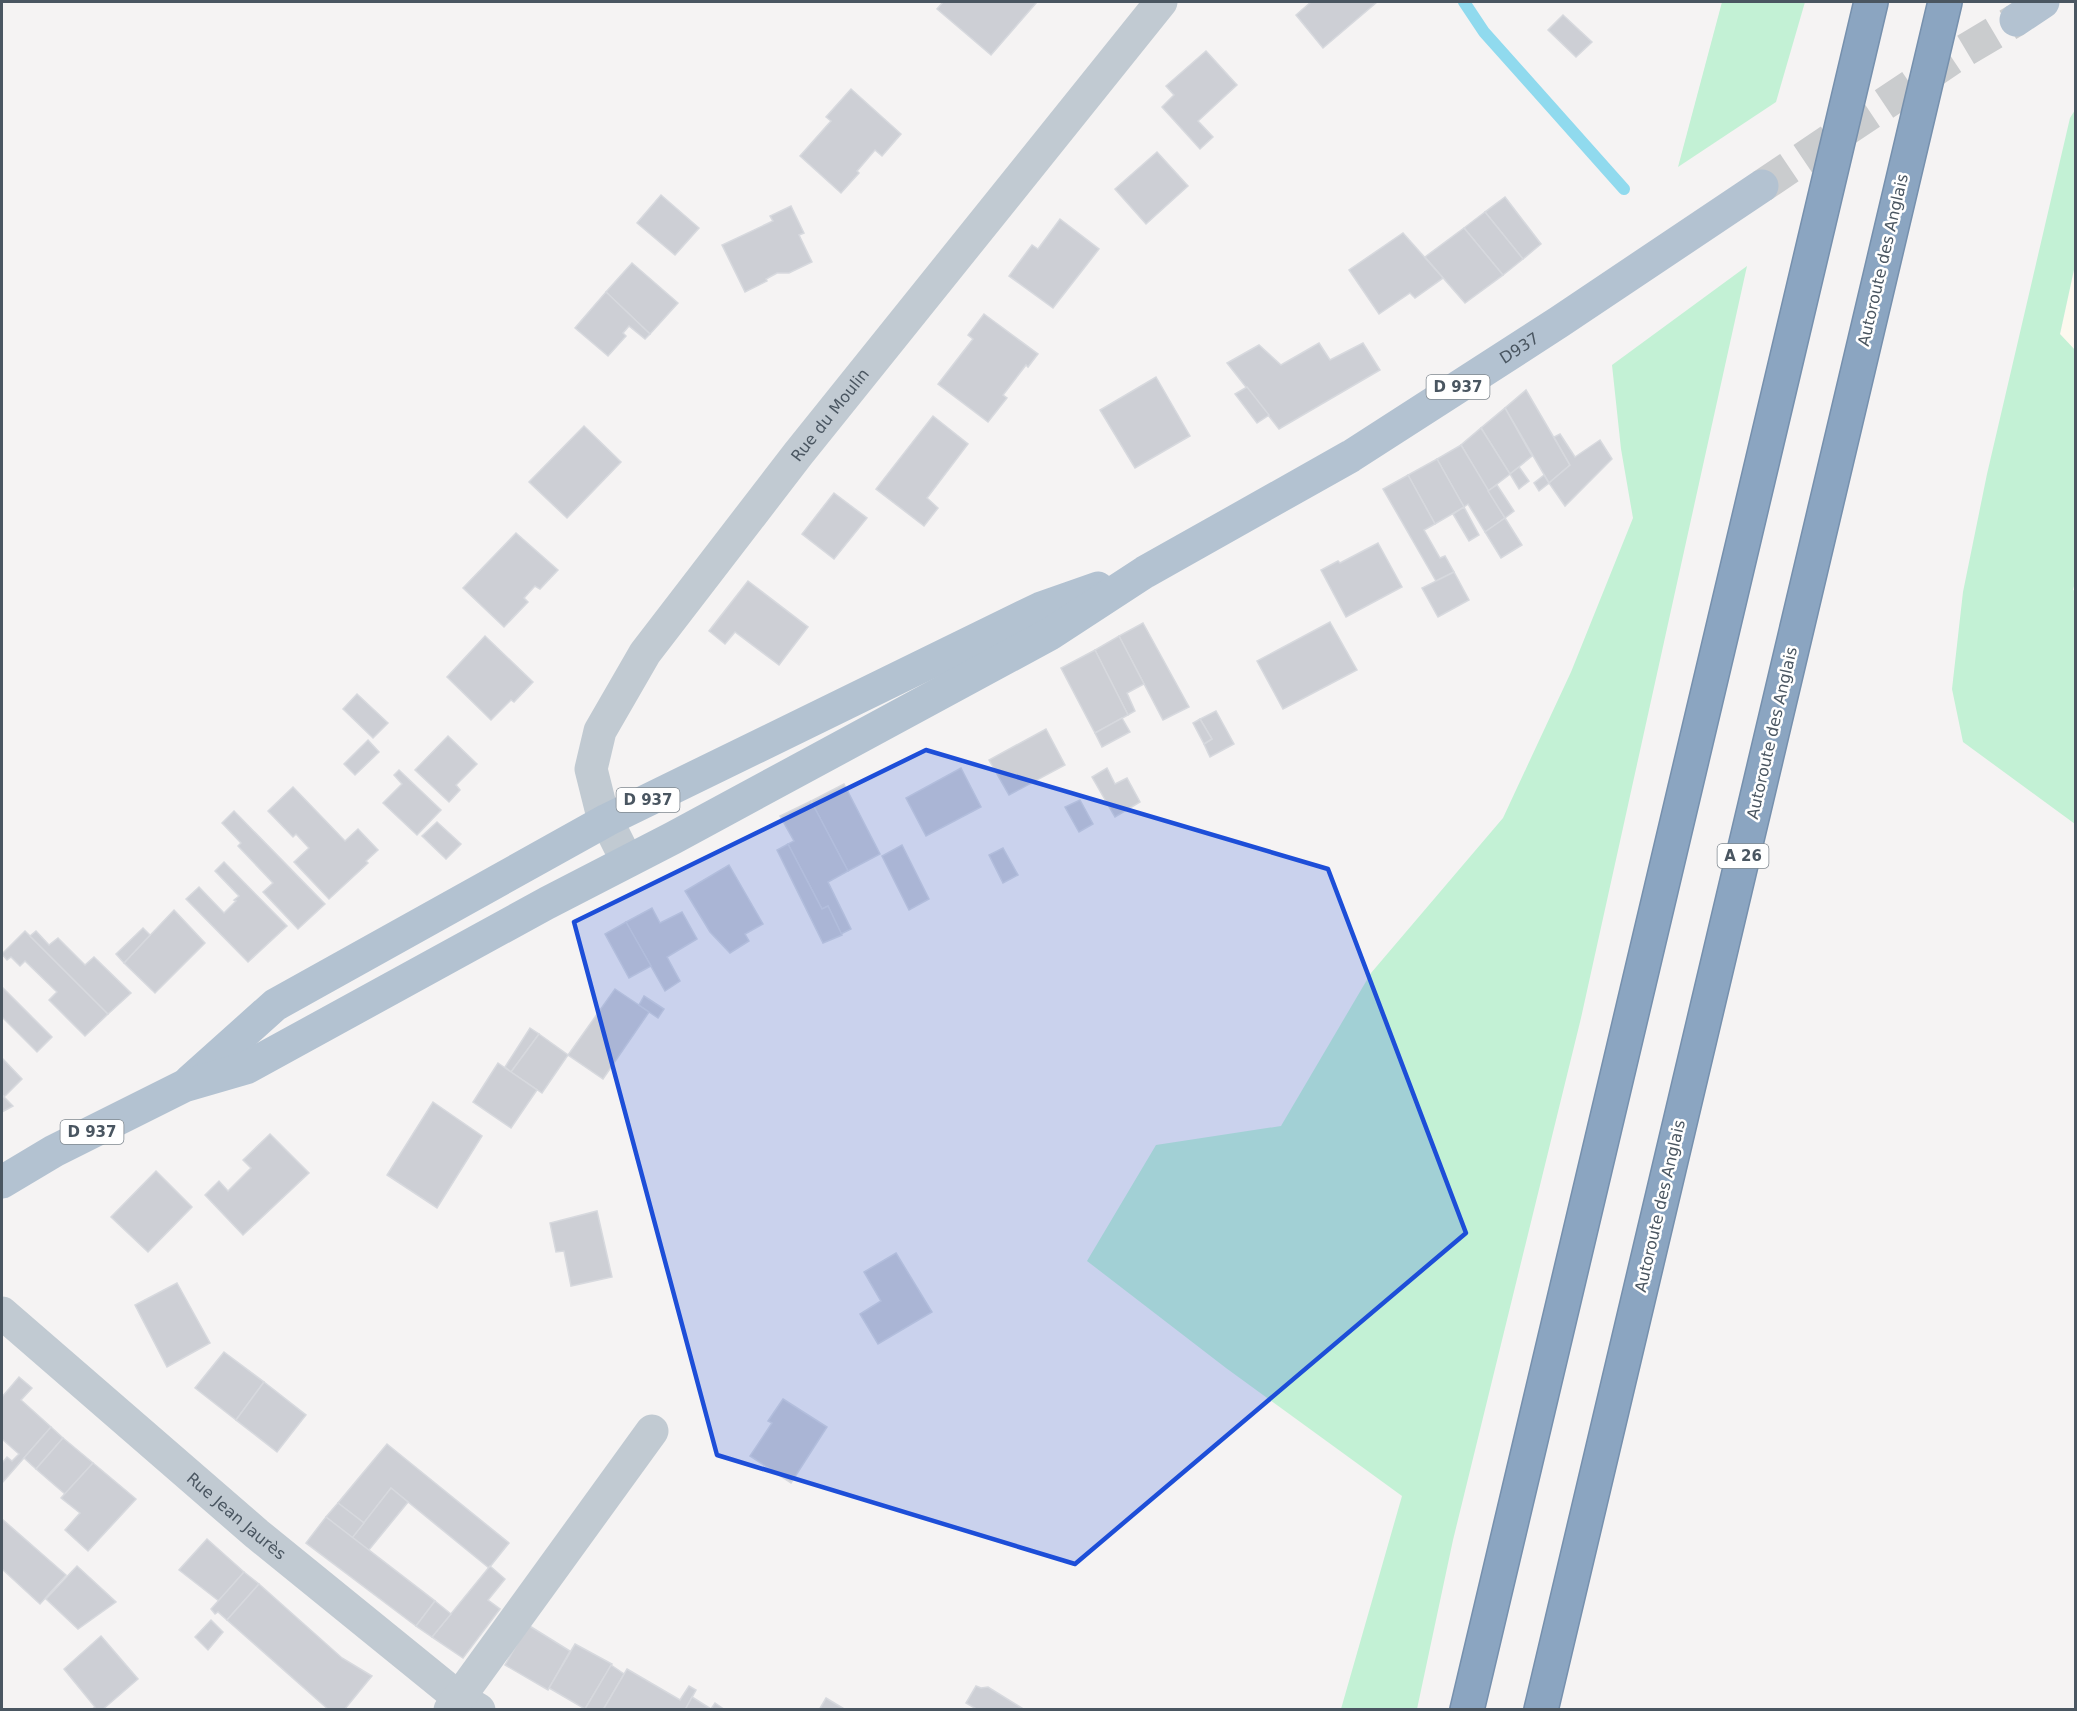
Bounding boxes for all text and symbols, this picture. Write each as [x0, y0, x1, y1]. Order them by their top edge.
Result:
street label: Autoroute des Anglais [1854, 172, 1912, 348]
street label: D937 [1496, 328, 1542, 367]
street label: Rue du Moulin [787, 364, 873, 465]
road number: D 937 [1426, 375, 1490, 399]
street label: Autoroute des Anglais [1743, 645, 1801, 821]
road number: D 937 [616, 788, 680, 812]
road number: A 26 [1718, 844, 1768, 868]
street label: Autoroute des Anglais [1631, 1118, 1689, 1294]
road number: D 937 [60, 1120, 124, 1144]
street label: Rue Jean Jaurès [183, 1468, 290, 1563]

